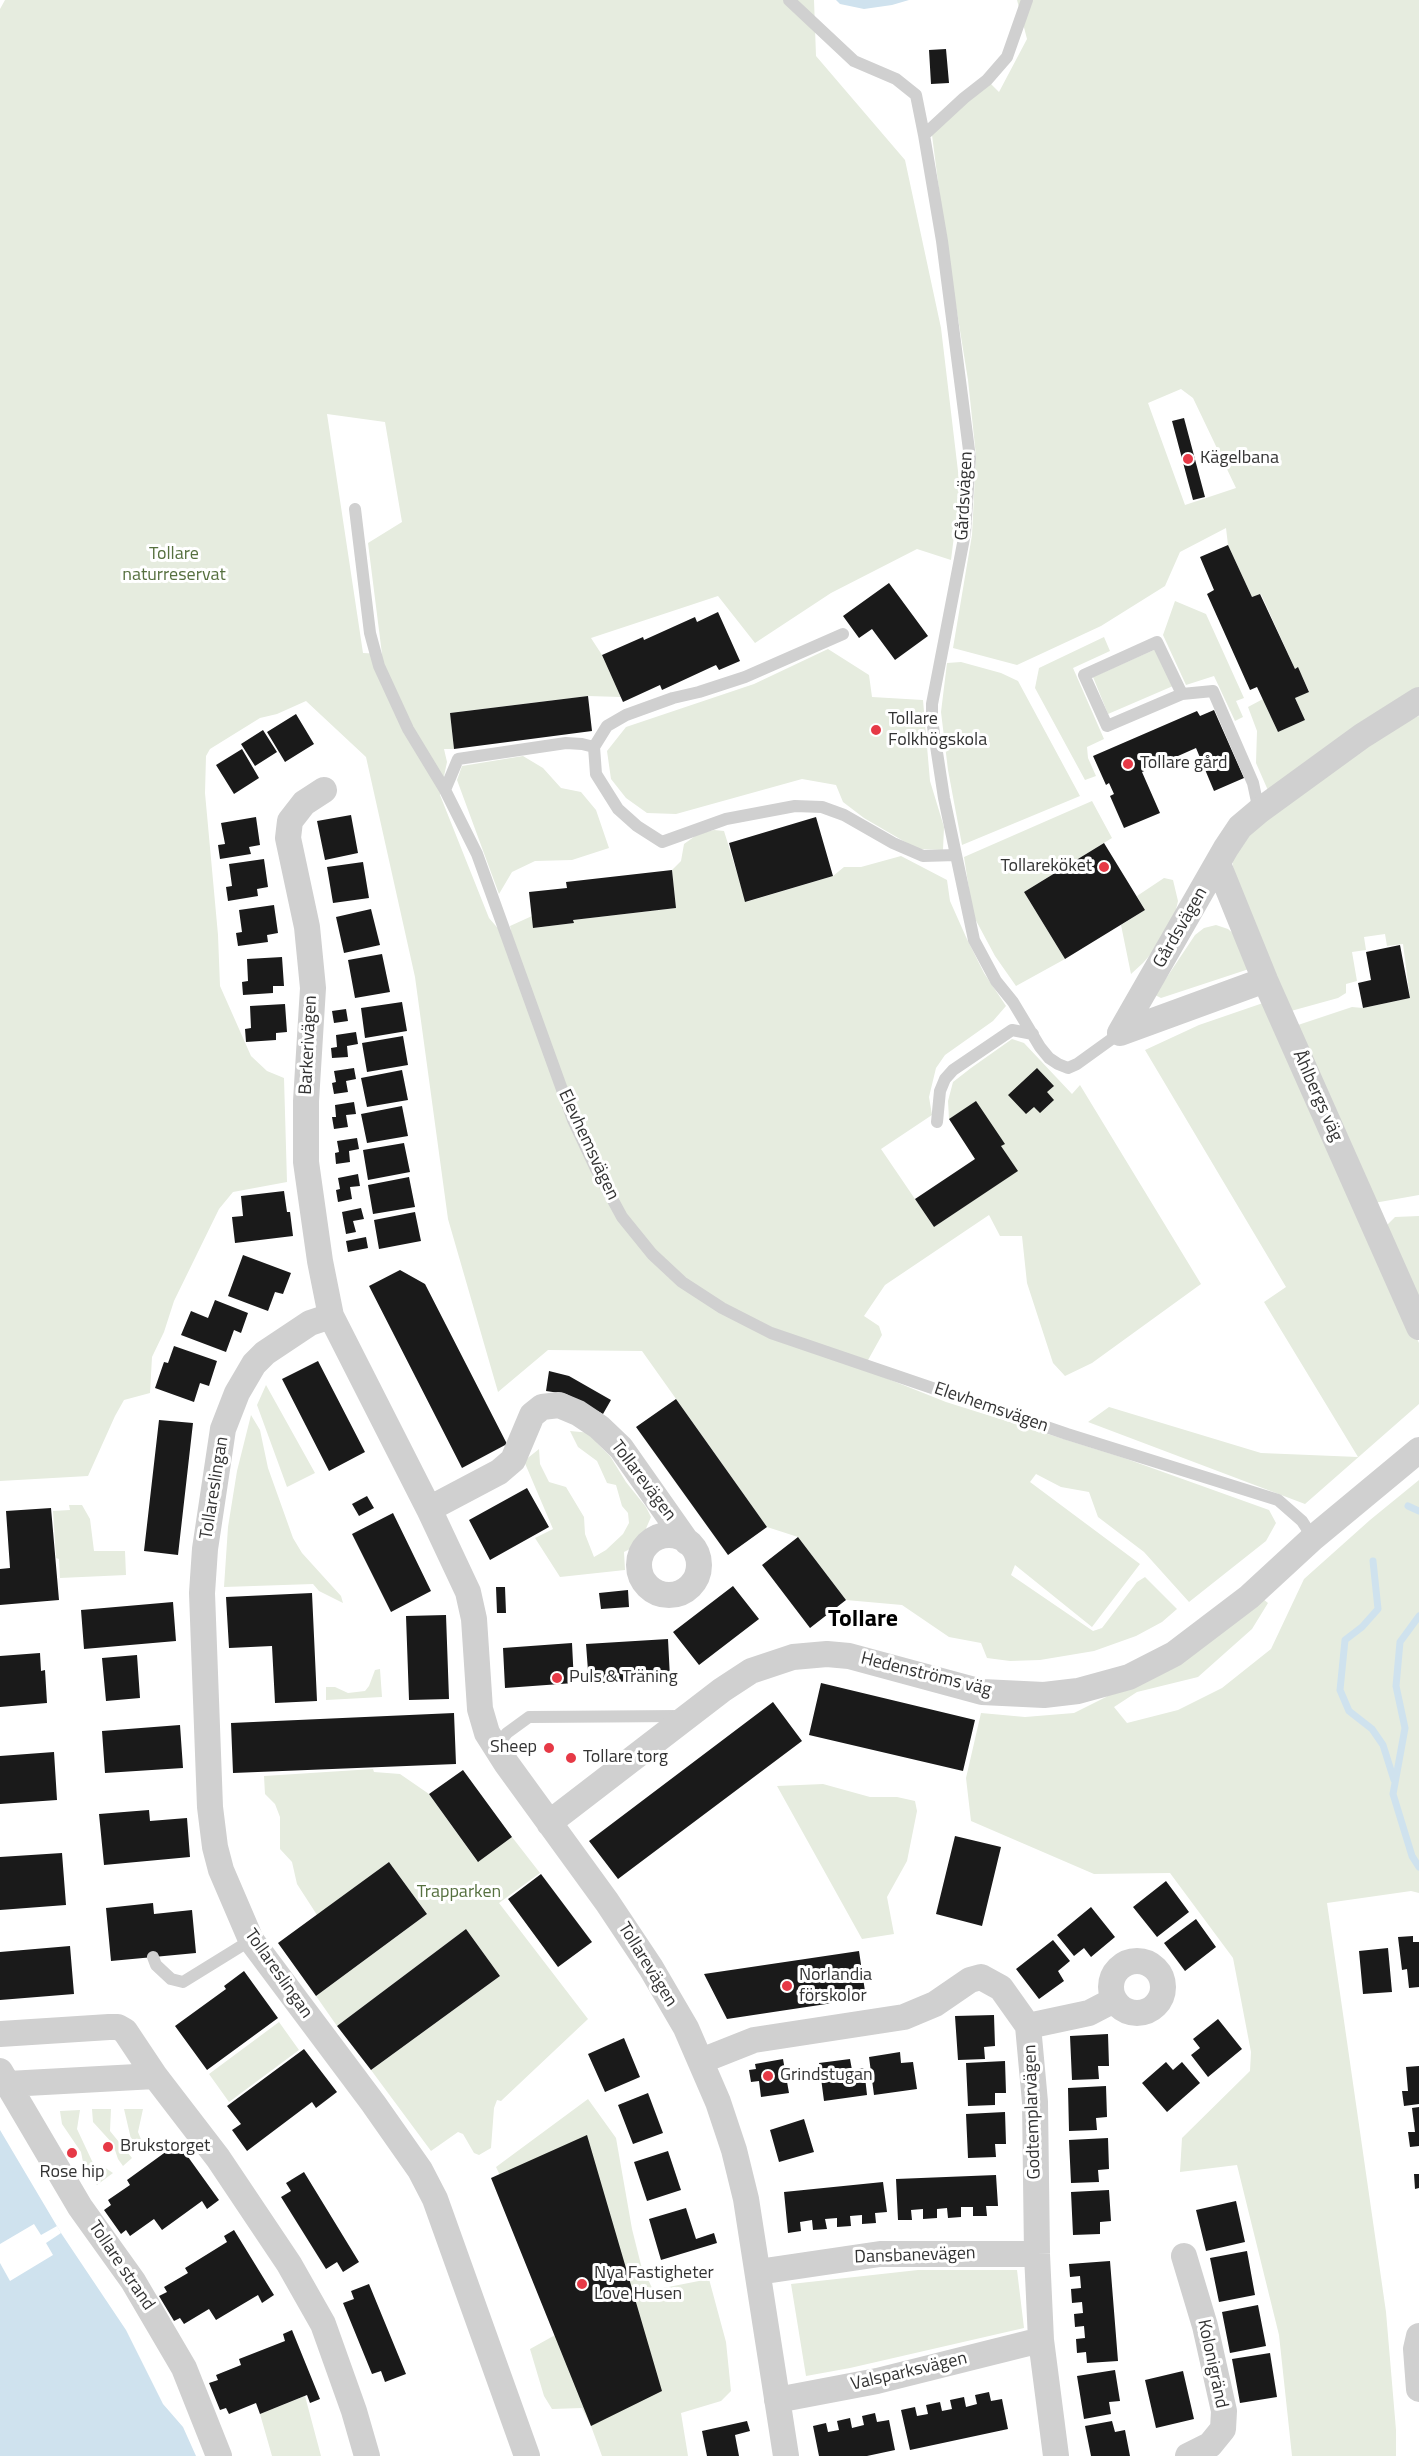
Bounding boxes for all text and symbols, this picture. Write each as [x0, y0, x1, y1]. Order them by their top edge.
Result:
place label: Kägelbana [1200, 448, 1279, 470]
street label: Gårdsvägen [952, 451, 978, 541]
marker: Kägelbana [1181, 452, 1195, 466]
park label: Tollare naturreservat [122, 544, 226, 586]
place label: Tollare Folkhögskola [888, 709, 987, 752]
marker: Tollare Folkhögskola [869, 723, 883, 737]
place label: Tollare gård [1140, 753, 1228, 775]
marker: Tollare gård [1121, 757, 1135, 771]
place label: Tollareköket [1001, 856, 1092, 878]
marker: Tollareköket [1097, 860, 1111, 874]
street label: Gårdsvägen [1149, 884, 1213, 972]
street label: Barkerivägen [296, 995, 322, 1095]
street label: Åhlbergs väg [1287, 1047, 1347, 1145]
street label: Elevhemsvägen [553, 1086, 623, 1204]
street label: Elevhemsvägen [931, 1378, 1051, 1438]
street label: Tollareslingan [196, 1435, 234, 1541]
street label: Tollarevägen [606, 1436, 680, 1526]
district label: Tollare [828, 1606, 898, 1634]
street label: Hedenströms väg [858, 1648, 994, 1702]
place label: Puls & Träning [569, 1667, 678, 1689]
marker: Puls & Träning [550, 1671, 564, 1685]
place label: Sheep [490, 1737, 537, 1759]
marker: Sheep [542, 1741, 556, 1755]
place label: Tollare torg [583, 1747, 668, 1769]
marker: Tollare torg [564, 1751, 578, 1765]
park label: Trapparken [417, 1882, 501, 1904]
street label: Tollarevägen [613, 1919, 681, 2011]
street label: Tollareslingan [239, 1925, 317, 2023]
place label: Norlandia förskolor [799, 1965, 872, 2008]
marker: Norlandia förskolor [780, 1979, 794, 1993]
street label: Godtemplarvägen [1020, 2044, 1046, 2180]
place label: Grindstugan [780, 2065, 873, 2087]
marker: Grindstugan [761, 2069, 775, 2083]
place label: Brukstorget [120, 2136, 210, 2158]
marker: Brukstorget [101, 2140, 115, 2154]
marker: Rose hip [65, 2146, 79, 2160]
place label: Rose hip [40, 2162, 104, 2184]
street label: Tollare strand [83, 2217, 159, 2315]
street label: Dansbanevägen [854, 2243, 976, 2269]
place label: Nya Fastigheter Love Husen [594, 2263, 714, 2306]
marker: Nya Fastigheter Love Husen [575, 2277, 589, 2291]
street label: Kolonigränd [1192, 2318, 1232, 2410]
street label: Valsparksvägen [849, 2348, 969, 2396]

